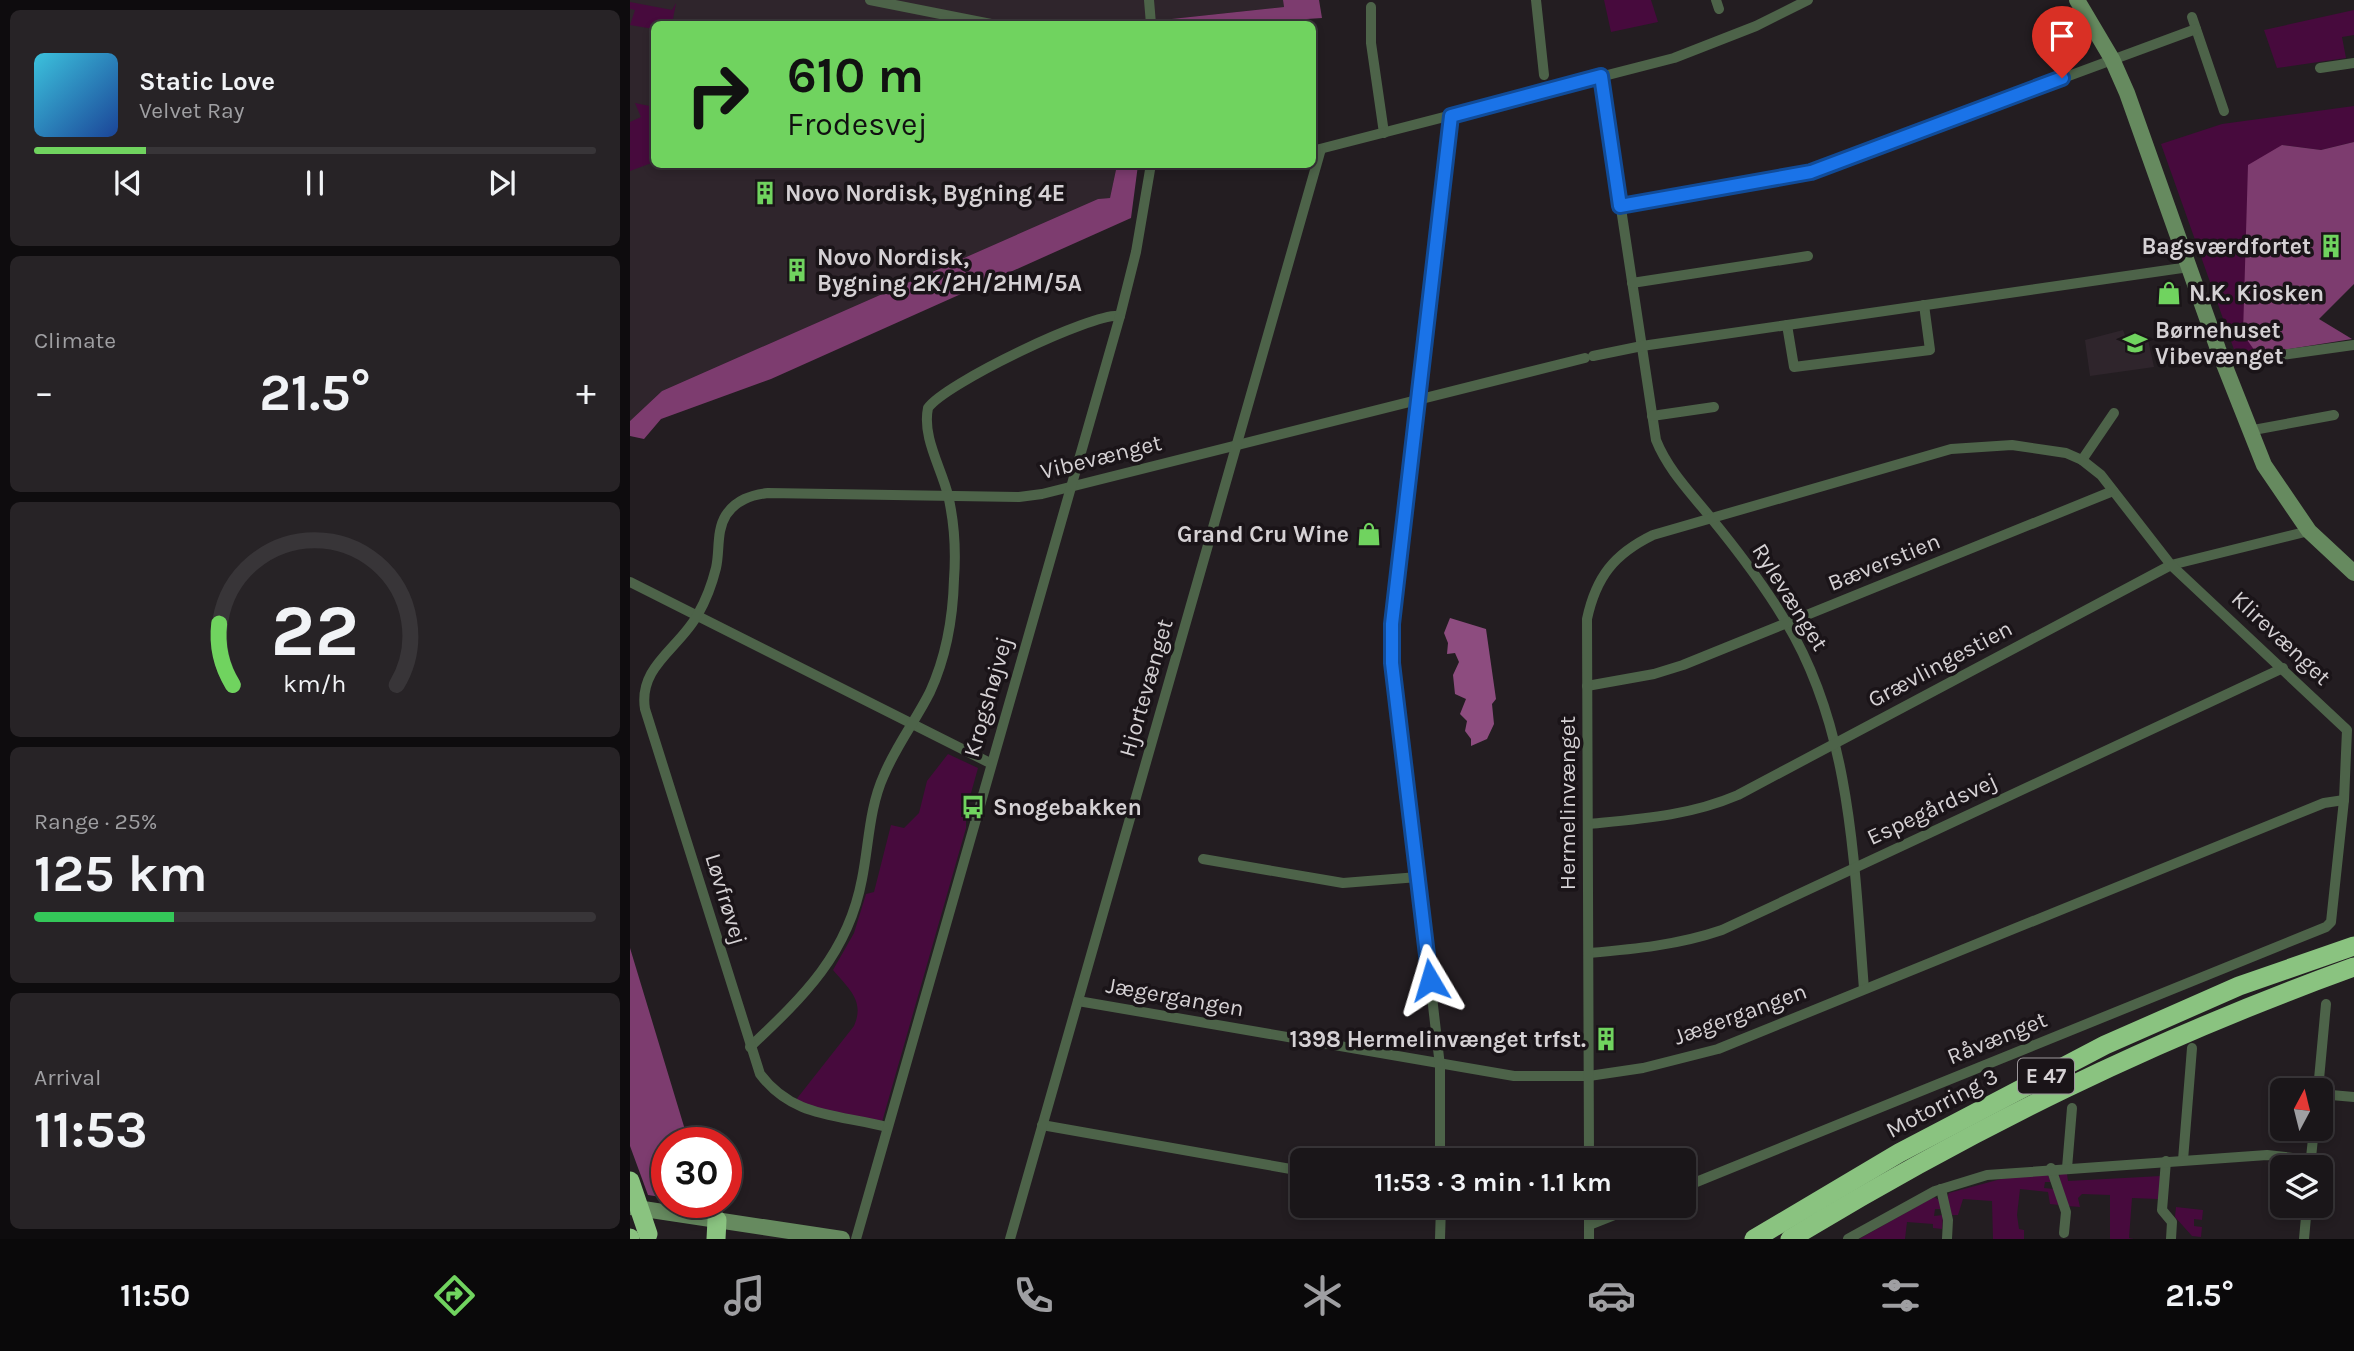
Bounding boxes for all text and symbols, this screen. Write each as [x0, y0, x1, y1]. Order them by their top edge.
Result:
pin [2032, 6, 2092, 78]
icon: arrive [2043, 17, 2081, 55]
text: 610 m [787, 47, 924, 104]
icon: right [672, 49, 763, 140]
text: Static Love [139, 66, 275, 97]
text: Velvet Ray [139, 97, 244, 124]
text: Frodesvej [787, 106, 928, 143]
icon: previous [109, 164, 147, 202]
icon: pause [296, 164, 334, 202]
icon: next [483, 164, 521, 202]
building icon: Novo Nordisk, Bygning 4E [751, 179, 779, 207]
place label: Novo Nordisk, Bygning 4E [785, 180, 1065, 207]
building icon: Bagsværdfortet [2317, 232, 2345, 260]
place label: Bagsværdfortet [2141, 233, 2311, 260]
place label: Novo Nordisk, Bygning 2K/2H/2HM/5A [817, 244, 1082, 297]
building icon: Novo Nordisk, Bygning 2K/2H/2HM/5A [783, 256, 811, 284]
shop icon: N.K. Kiosken [2155, 279, 2183, 307]
place label: N.K. Kiosken [2189, 280, 2324, 307]
place label: Børnehuset Vibevænget [2155, 317, 2283, 370]
text: Climate [34, 327, 116, 354]
school or university icon: Børnehuset Vibevænget [2121, 329, 2149, 357]
text: 21.5° [259, 362, 371, 423]
text: − [34, 370, 54, 415]
text: + [576, 370, 596, 415]
street label: Vibevænget [1038, 429, 1165, 485]
shop icon: Grand Cru Wine [1355, 520, 1383, 548]
place label: Grand Cru Wine [1177, 521, 1349, 548]
street label: Bæverstien [1824, 527, 1944, 597]
street label: Rylevænget [1746, 538, 1834, 656]
street label: Klirevænget [2226, 585, 2336, 691]
text: 22 [271, 589, 359, 674]
street label: Grævlingestien [1863, 615, 2017, 713]
street label: Hjortevænget [1113, 616, 1179, 760]
street label: Krogshøjvej [958, 634, 1018, 760]
text: km/h [283, 669, 347, 698]
street label: Hermelinvænget [1554, 715, 1581, 890]
street label: Espegårdsvej [1863, 767, 2001, 851]
bus stop icon: Snogebakken [959, 793, 987, 821]
place label: Snogebakken [993, 794, 1142, 821]
text: Range · 25% [34, 808, 157, 835]
text: 125 km [34, 843, 208, 904]
street label: Løvfrøvej [699, 850, 753, 948]
position arrow [1393, 943, 1467, 1017]
street label: Jægergangen [1104, 972, 1246, 1022]
street label: Jægergangen [1670, 977, 1810, 1051]
street label: Råvænget [1943, 1006, 2051, 1070]
building icon: 1398 Hermelinvænget trfst. [1592, 1025, 1620, 1053]
place label: 1398 Hermelinvænget trfst. [1289, 1026, 1586, 1053]
road number: E 47 [2018, 1058, 2074, 1094]
street label: Motorring 3 [1882, 1062, 2002, 1144]
text: Arrival [34, 1064, 101, 1091]
north arrow [2270, 1078, 2333, 1141]
map controls [2270, 1078, 2333, 1218]
text: 11:53 [34, 1099, 148, 1160]
speed limit sign: 30 [651, 1127, 742, 1218]
button: layers [2270, 1155, 2333, 1218]
text: 11:53 · 3 min · 1.1 km [1374, 1167, 1612, 1198]
icon: directions [430, 1271, 479, 1320]
icon: music [720, 1271, 769, 1320]
icon: phone [1009, 1271, 1058, 1320]
icon: climate [1298, 1271, 1347, 1320]
icon: car [1587, 1271, 1636, 1320]
icon: filters [1876, 1271, 1925, 1320]
text: 11:50 [120, 1277, 190, 1314]
text: 21.5° [2165, 1277, 2234, 1314]

